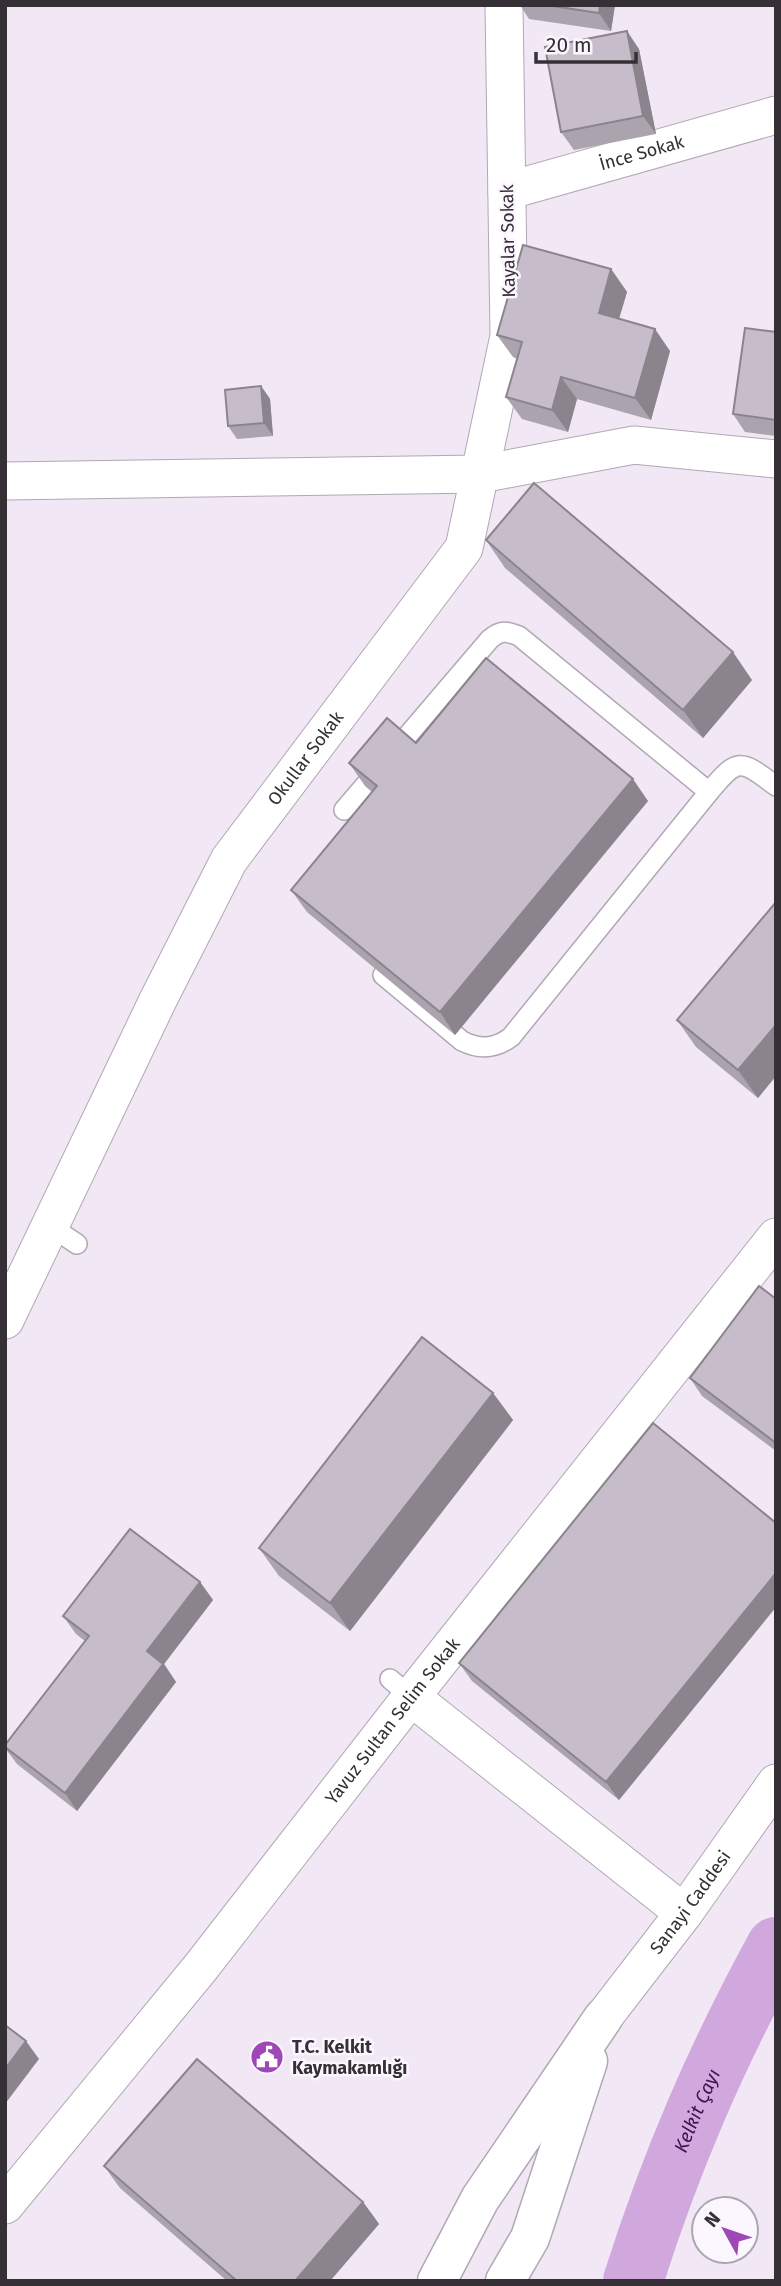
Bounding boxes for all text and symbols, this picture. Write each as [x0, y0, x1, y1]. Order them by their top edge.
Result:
scale bar [536, 21, 636, 65]
text: 20 m [546, 32, 592, 58]
street label: İnce Sokak [597, 130, 687, 175]
street label: Kayalar Sokak [496, 183, 520, 298]
street label: Okullar Sokak [263, 706, 349, 810]
street label: Yavuz Sultan Selim Sokak [321, 1633, 465, 1809]
street label: Sanayi Caddesi [645, 1846, 736, 1959]
place label: T.C. Kelkit Kaymakamlığı [292, 2036, 407, 2079]
public building icon: T.C. Kelkit Kaymakamlığı [248, 2038, 286, 2076]
water label: Kelkit Çayı [669, 2065, 725, 2156]
north arrow [690, 2195, 760, 2265]
text: N [699, 2207, 725, 2232]

